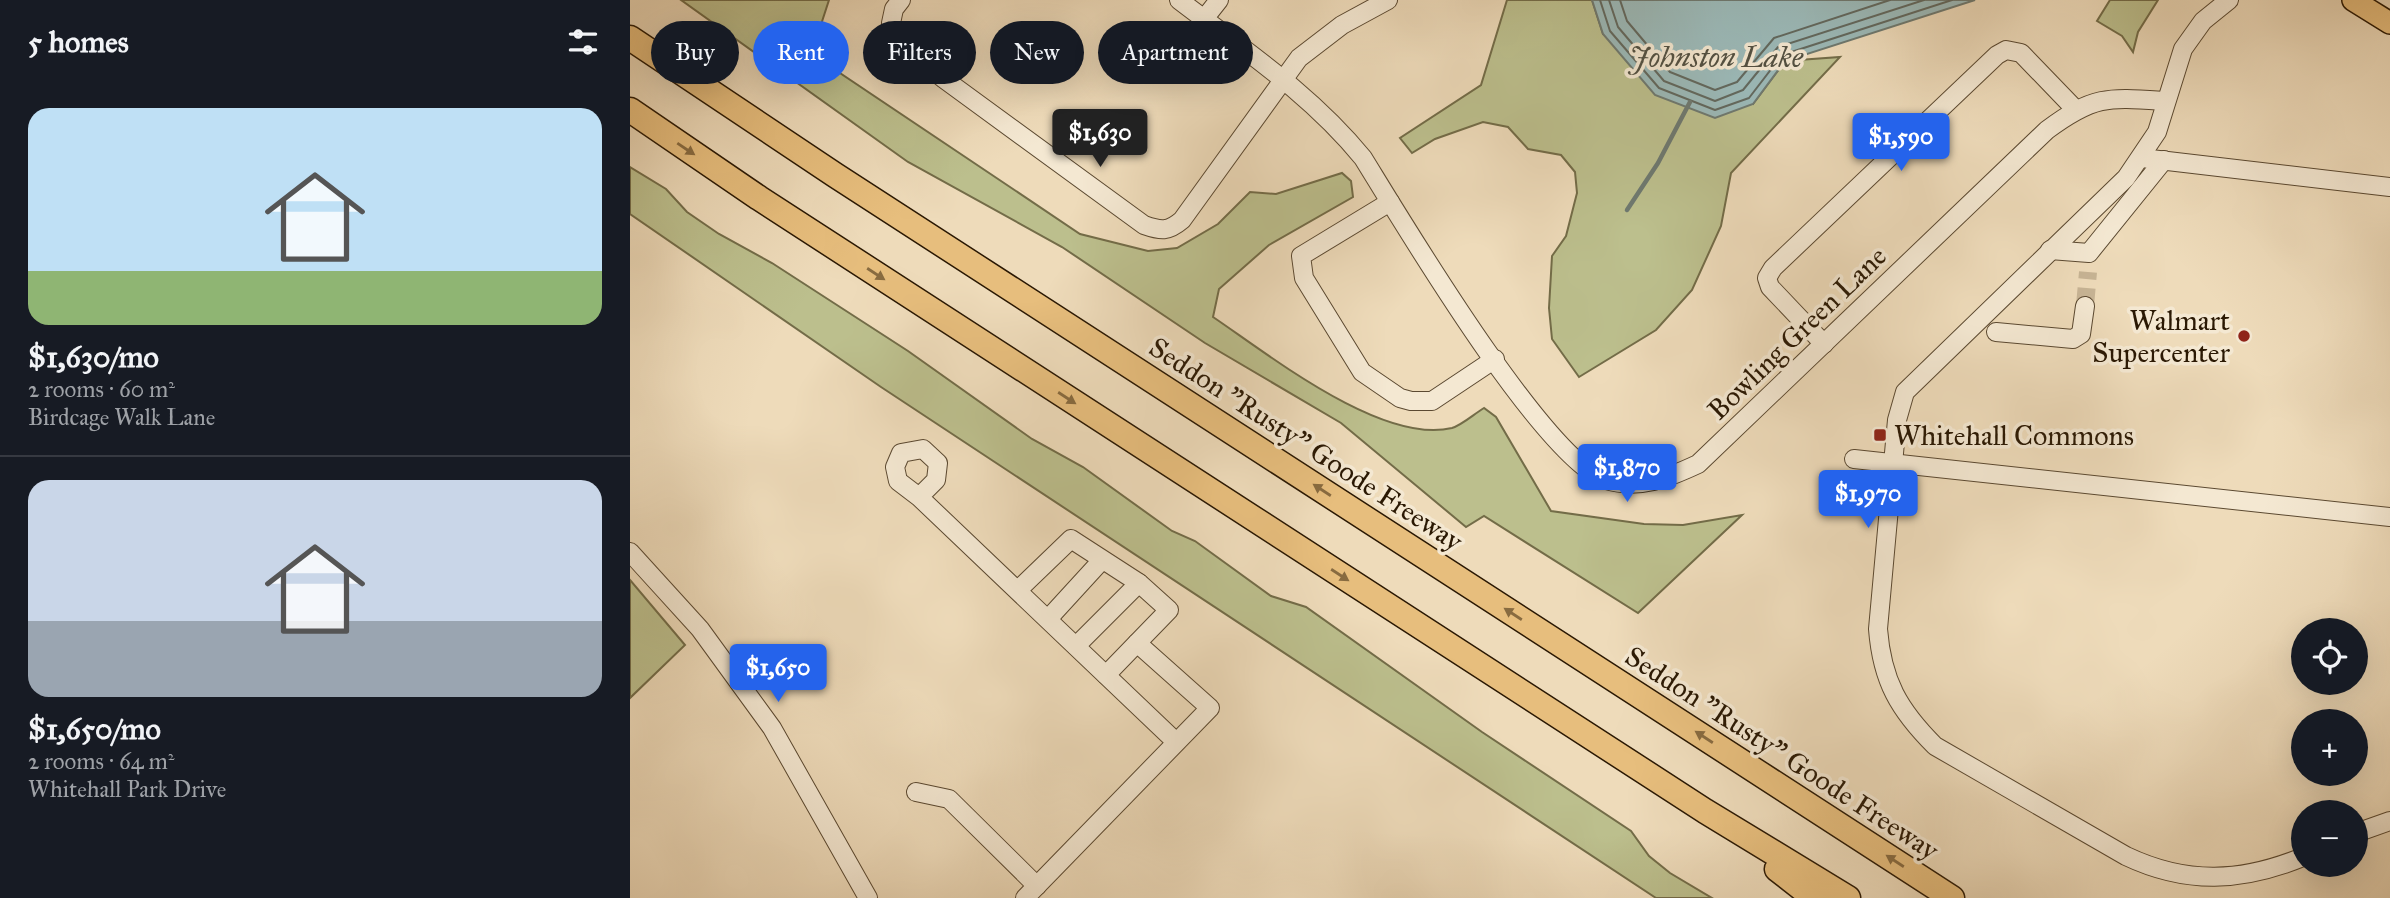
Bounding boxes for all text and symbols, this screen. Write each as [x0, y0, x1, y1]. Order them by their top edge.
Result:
chip: Buy [651, 21, 739, 84]
chip: Rent [753, 21, 849, 84]
chip: Filters [863, 21, 976, 84]
chip: New [990, 21, 1084, 84]
chip: Apartment [1098, 21, 1253, 84]
icon: filters [564, 23, 602, 61]
text: 5 homes [28, 24, 129, 60]
water label: Johnston Lake [1627, 39, 1804, 75]
pin: $1,630 [1043, 110, 1157, 169]
pin: $1,590 [1844, 114, 1958, 173]
text: $1,630 [1068, 118, 1132, 146]
text: $1,590 [1869, 122, 1933, 150]
one-way arrow [677, 142, 696, 155]
icon: home [252, 154, 378, 280]
street label: Bowling Green Lane [1700, 239, 1894, 427]
one-way arrow [867, 267, 886, 280]
place label: Walmart Supercenter [2092, 303, 2230, 370]
marker: Walmart Supercenter [2236, 328, 2252, 344]
street label: Seddon "Rusty" Goode Freeway [1143, 329, 1470, 559]
text: $1,630/mo [28, 339, 159, 375]
text: 2 rooms · 60 m² [28, 375, 175, 403]
one-way arrow [1058, 391, 1077, 404]
text: Birdcage Walk Lane [28, 403, 215, 431]
place label: Whitehall Commons [1894, 418, 2134, 453]
marker: Whitehall Commons [1872, 427, 1888, 443]
pin: $1,870 [1570, 444, 1684, 504]
text: $1,870 [1594, 453, 1660, 481]
pin: $1,970 [1811, 470, 1925, 530]
text: $1,970 [1835, 479, 1901, 507]
one-way arrow [1312, 484, 1331, 497]
icon: home [252, 526, 378, 652]
one-way arrow [1331, 568, 1350, 581]
one-way arrow [1503, 607, 1522, 620]
map controls [2291, 618, 2368, 877]
button: locate [2291, 618, 2368, 695]
street label: Seddon "Rusty" Goode Freeway [1619, 638, 1946, 868]
pin: $1,650 [721, 644, 835, 704]
text: $1,650 [746, 653, 810, 681]
button: + [2291, 709, 2368, 786]
text: $1,650/mo [28, 711, 161, 747]
one-way arrow [1694, 731, 1713, 744]
text: 2 rooms · 64 m² [28, 747, 174, 775]
text: Whitehall Park Drive [28, 775, 226, 803]
button: − [2291, 800, 2368, 877]
one-way arrow [1885, 855, 1904, 868]

